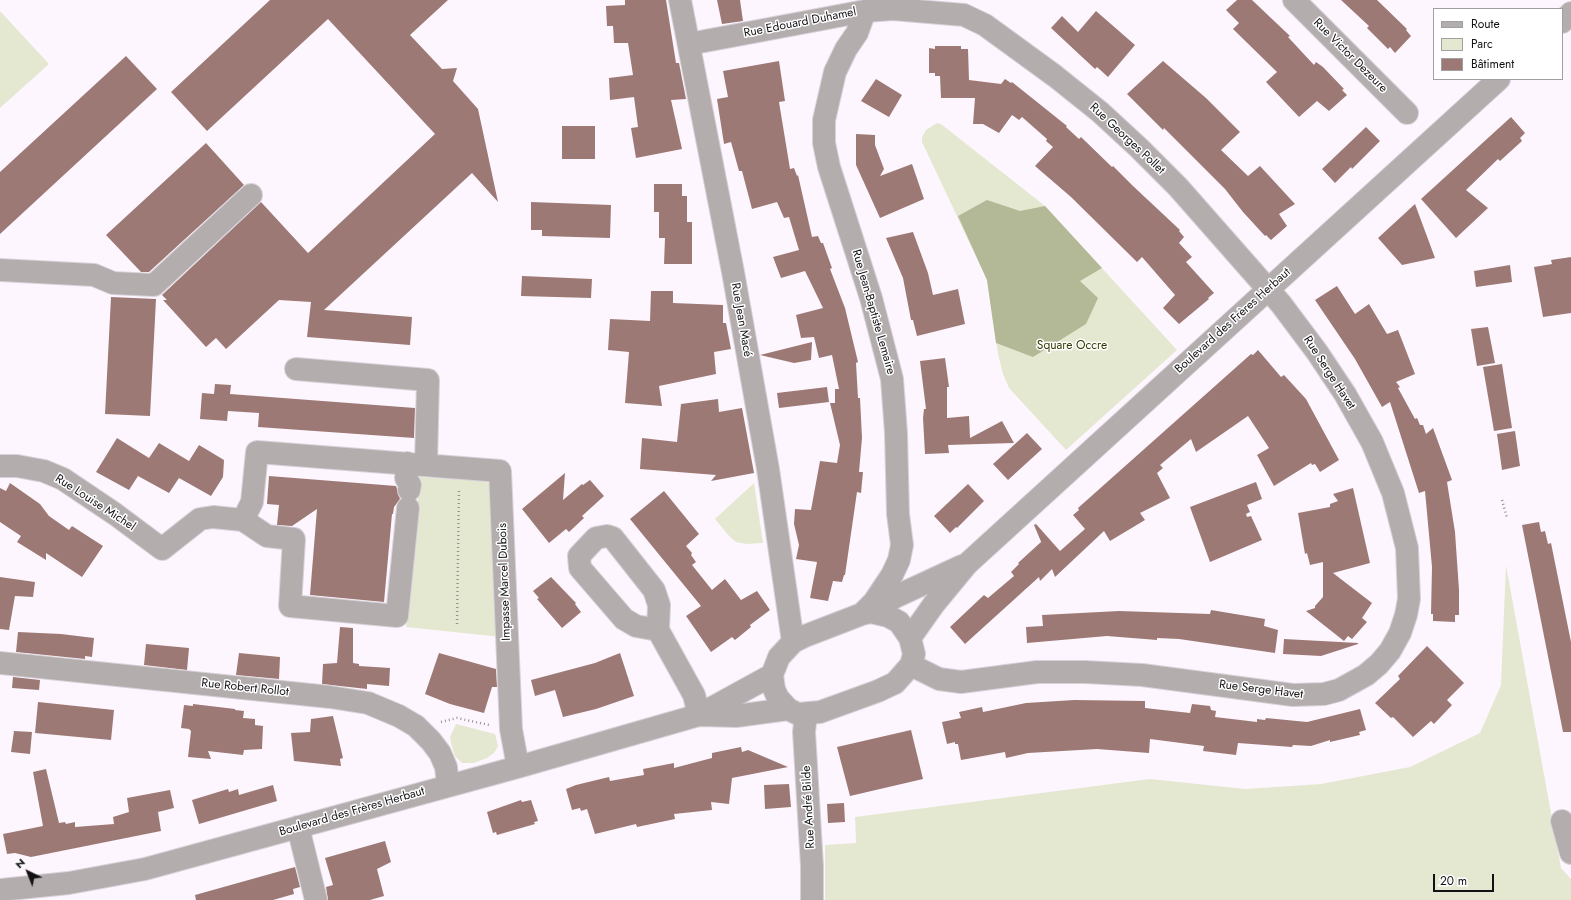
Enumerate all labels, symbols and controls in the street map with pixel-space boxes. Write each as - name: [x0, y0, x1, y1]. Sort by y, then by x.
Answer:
- street label: Rue Edouard Duhamel: [743, 5, 857, 41]
- legend: [1433, 8, 1563, 80]
- text: Route: [1471, 15, 1500, 33]
- street label: Rue Victor Dezeure: [1310, 16, 1390, 96]
- text: Parc: [1471, 35, 1493, 53]
- text: Bâtiment: [1471, 55, 1514, 73]
- street label: Rue Georges Pollet: [1086, 100, 1168, 178]
- street label: Rue Jean-Baptiste Lemaire: [848, 248, 898, 376]
- street label: Boulevard des Frères Herbaut: [1172, 265, 1294, 377]
- street label: Rue Jean Macé: [727, 282, 755, 358]
- street label: Rue Serge Havet: [1300, 334, 1358, 412]
- park label: Square Occre: [1037, 339, 1107, 353]
- street label: Rue Louise Michel: [52, 472, 138, 534]
- street label: Impasse Marcel Dubois: [496, 523, 514, 641]
- street label: Rue Robert Rollot: [201, 676, 289, 700]
- street label: Rue Serge Havet: [1218, 678, 1304, 702]
- street label: Rue André Bilde: [800, 765, 818, 849]
- street label: Boulevard des Frères Herbaut: [278, 784, 426, 840]
- north arrow: [8, 852, 48, 892]
- text: N: [11, 854, 28, 872]
- scale bar: [1435, 866, 1496, 892]
- text: 20 m: [1440, 872, 1467, 890]

